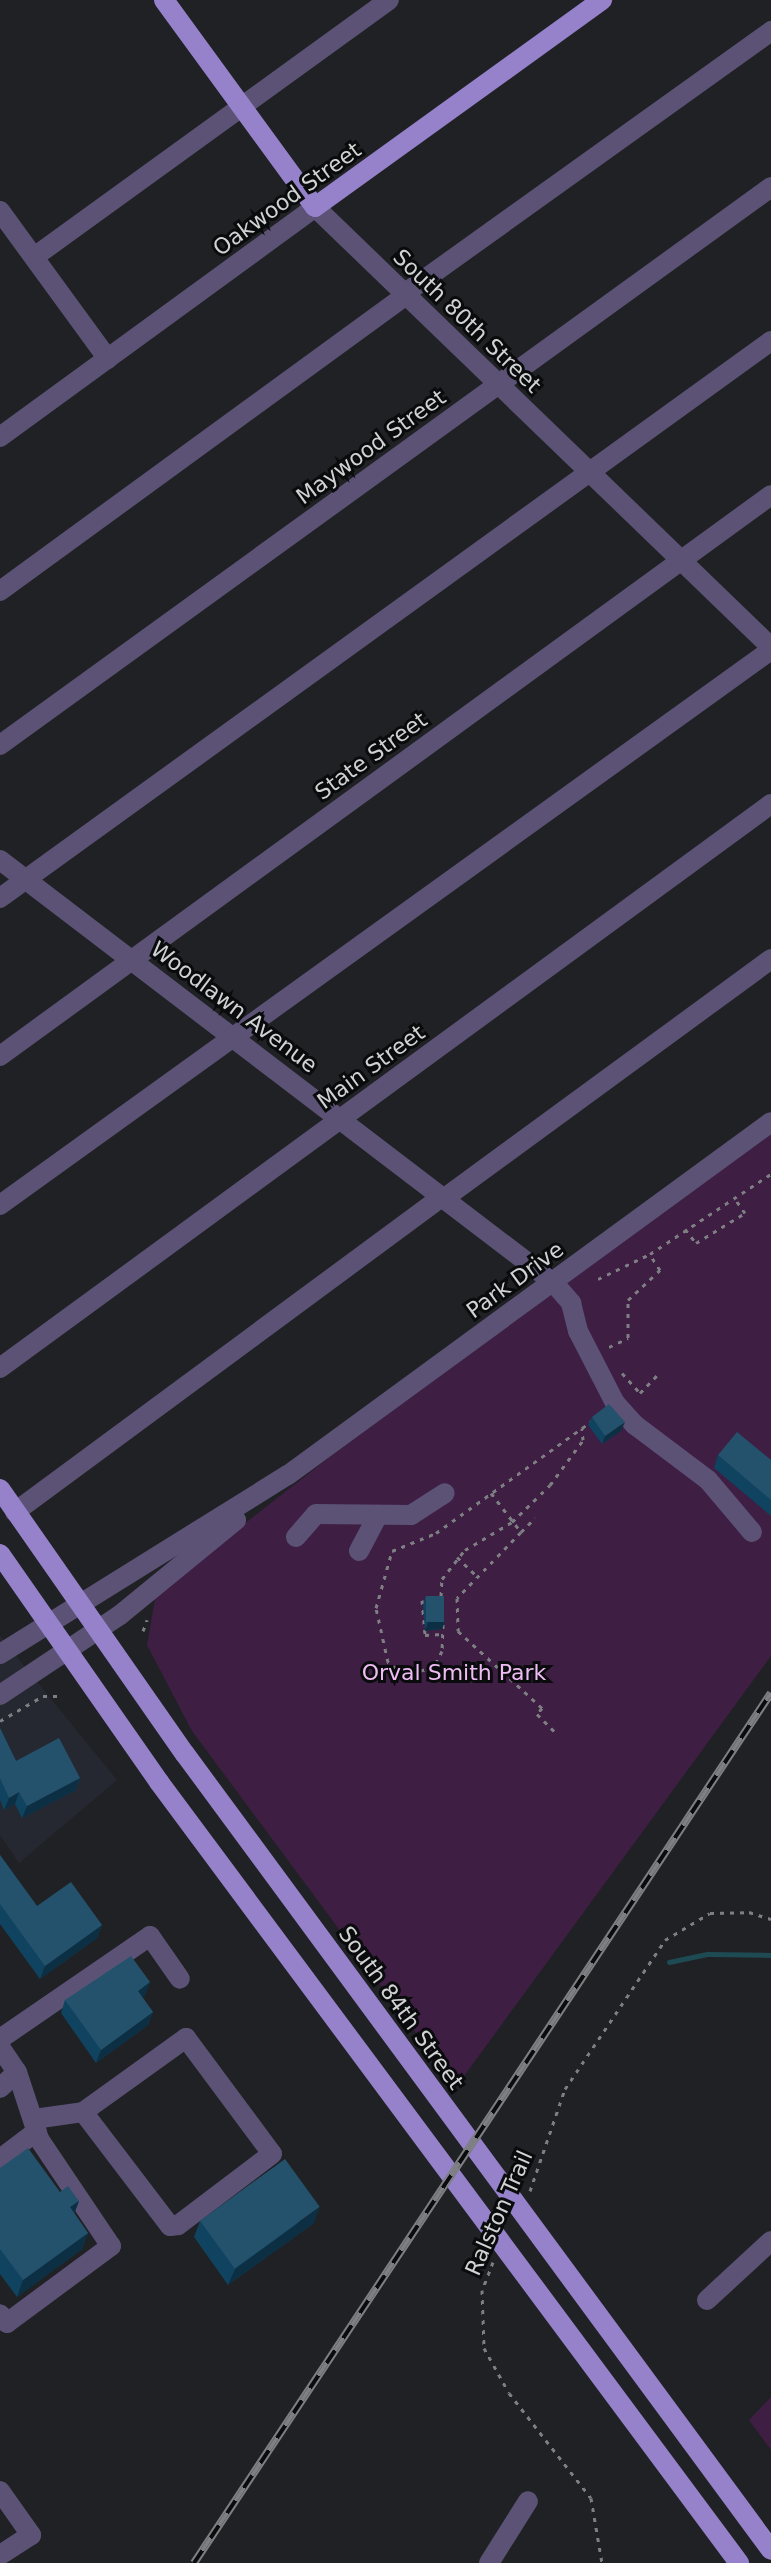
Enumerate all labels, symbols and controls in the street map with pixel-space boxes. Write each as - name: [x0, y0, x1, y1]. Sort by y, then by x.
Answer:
- street label: Oakwood Street: [208, 137, 366, 261]
- street label: South 80th Street: [388, 244, 546, 398]
- street label: Maywood Street: [291, 384, 451, 510]
- street label: State Street: [310, 707, 432, 805]
- street label: Woodlawn Avenue: [146, 936, 322, 1078]
- street label: Main Street: [312, 1019, 430, 1115]
- street label: Park Drive: [461, 1236, 569, 1324]
- park label: Orval Smith Park: [362, 1660, 546, 1686]
- street label: South 84th Street: [333, 1921, 469, 2095]
- street label: Ralston Trail: [460, 2146, 538, 2280]

